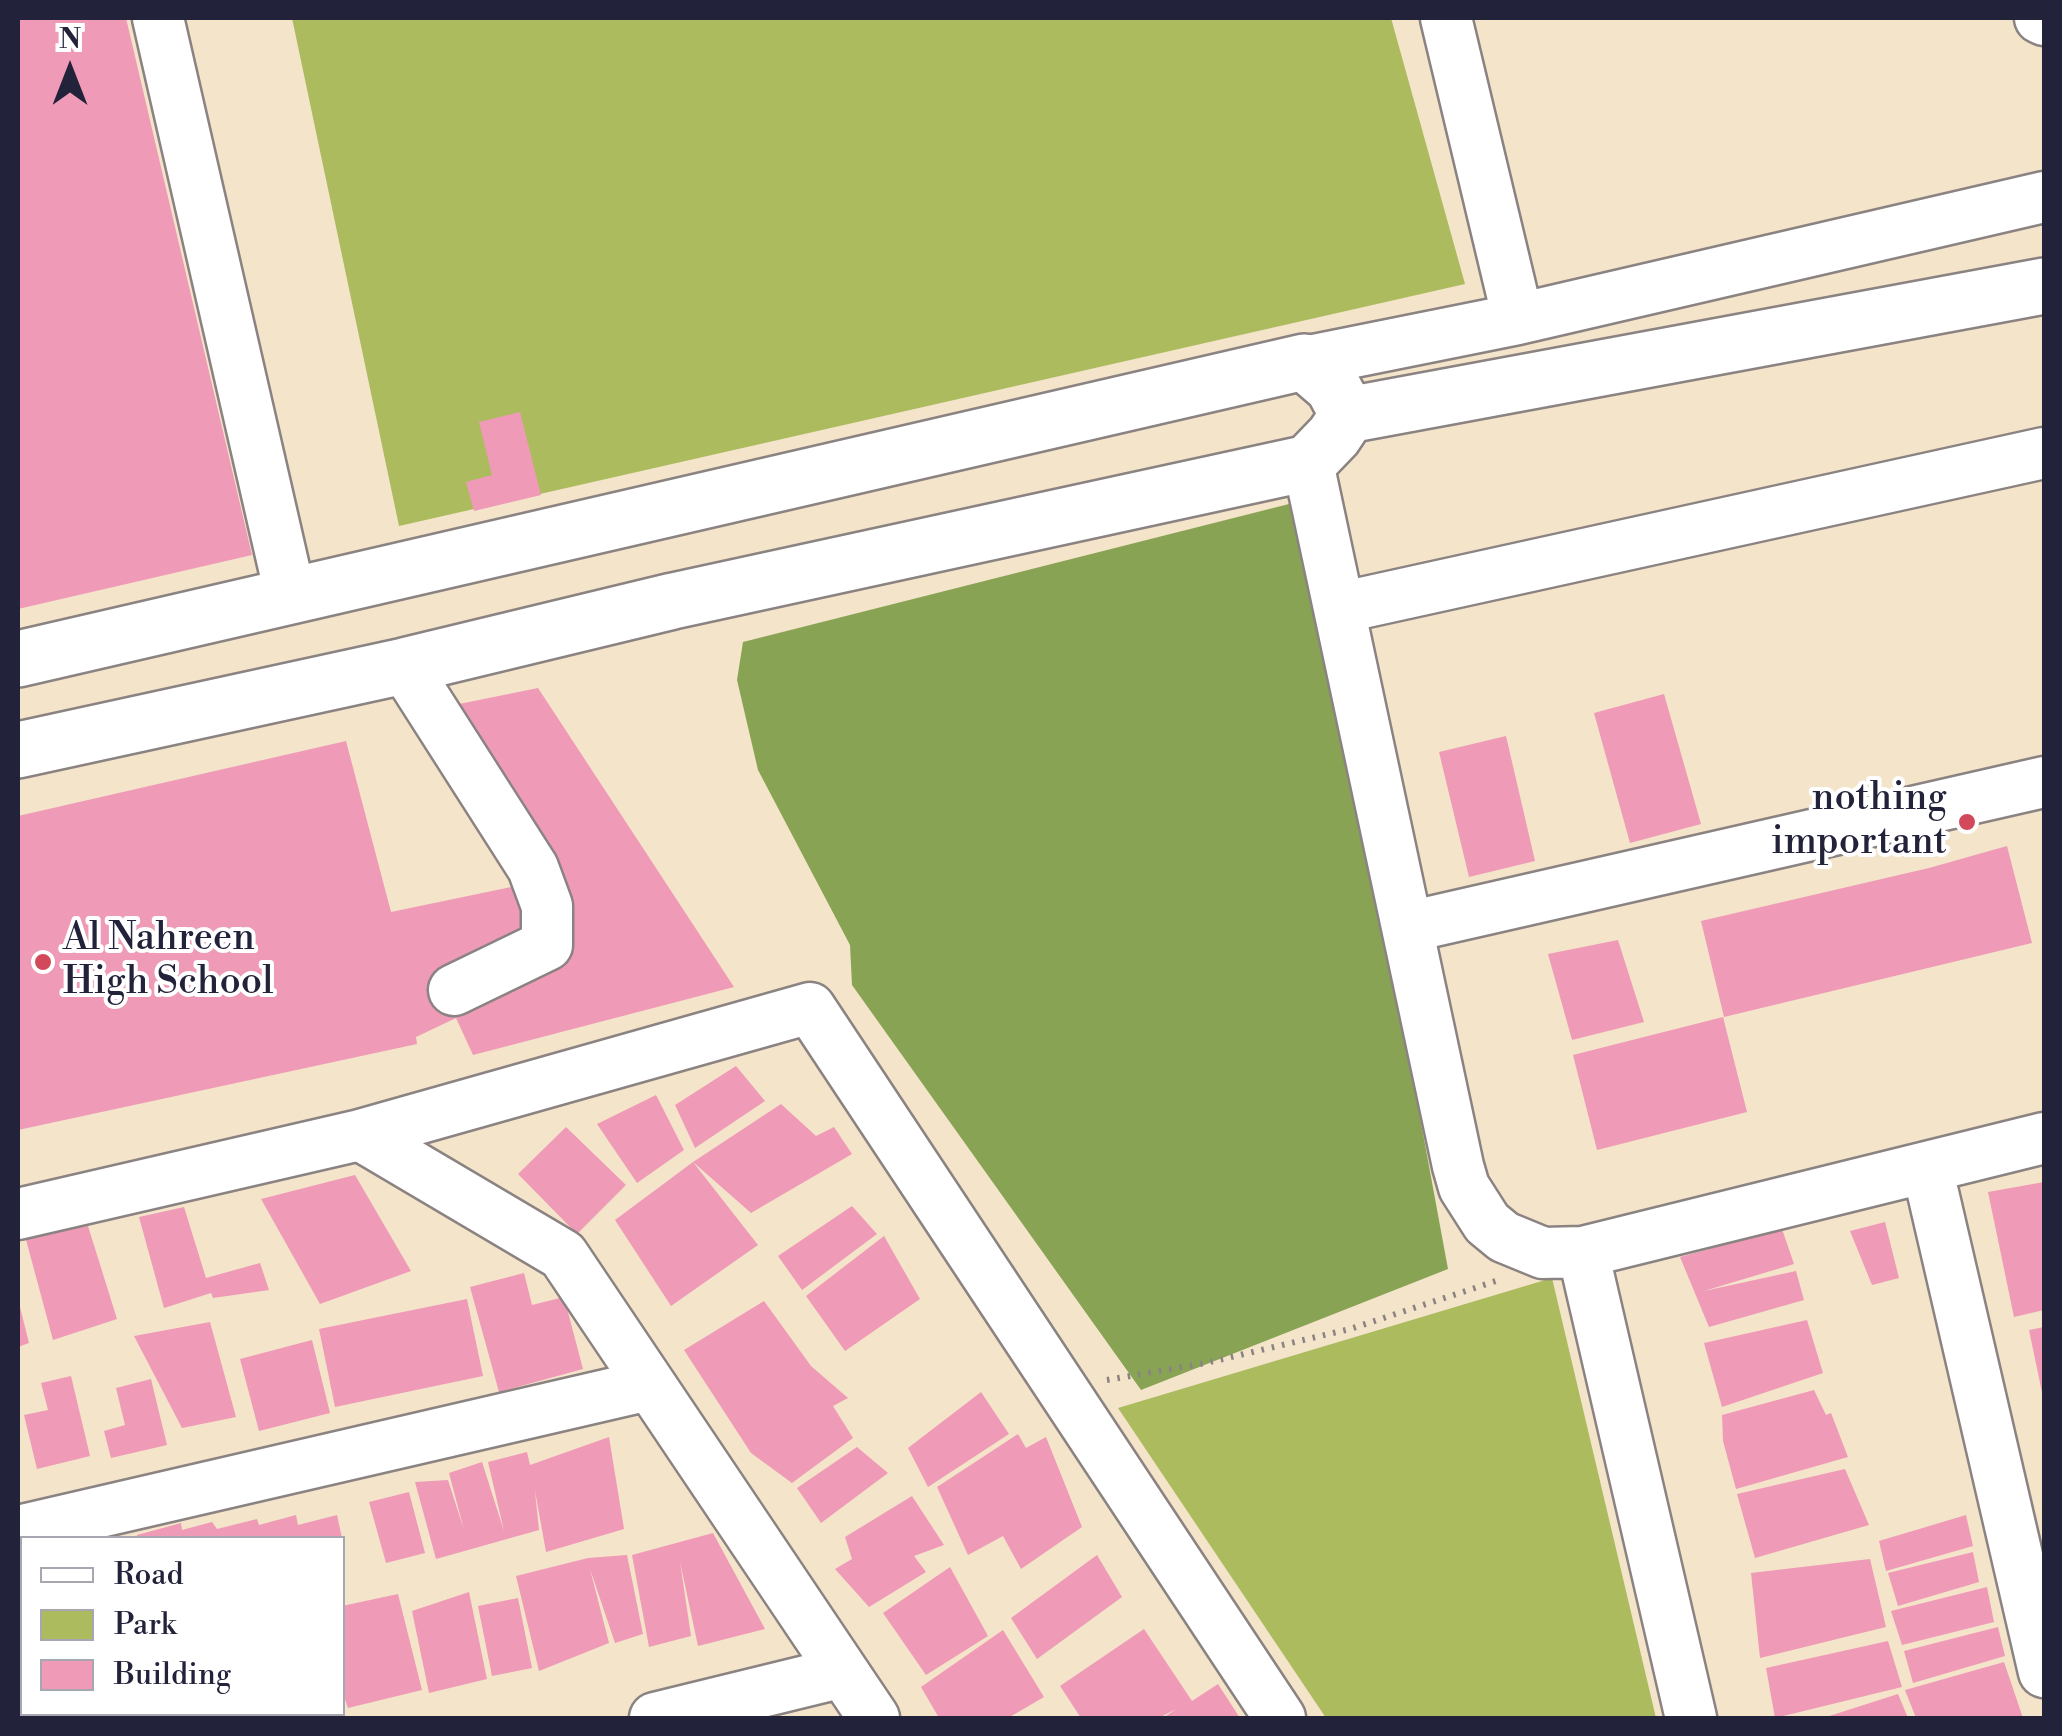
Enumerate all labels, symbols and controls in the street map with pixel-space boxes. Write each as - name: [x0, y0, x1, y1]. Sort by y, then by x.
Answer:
- north arrow: [20, 20, 120, 120]
- text: N: [59, 22, 81, 57]
- place label: nothing important: [1771, 777, 1947, 866]
- marker: nothing important: [1956, 811, 1978, 833]
- place label: Al Nahreen High School: [63, 917, 273, 1006]
- marker: Al Nahreen High School: [32, 951, 54, 973]
- legend: [20, 1536, 345, 1716]
- text: Road: [114, 1556, 184, 1594]
- text: Park: [114, 1606, 176, 1644]
- text: Building: [114, 1656, 231, 1694]

